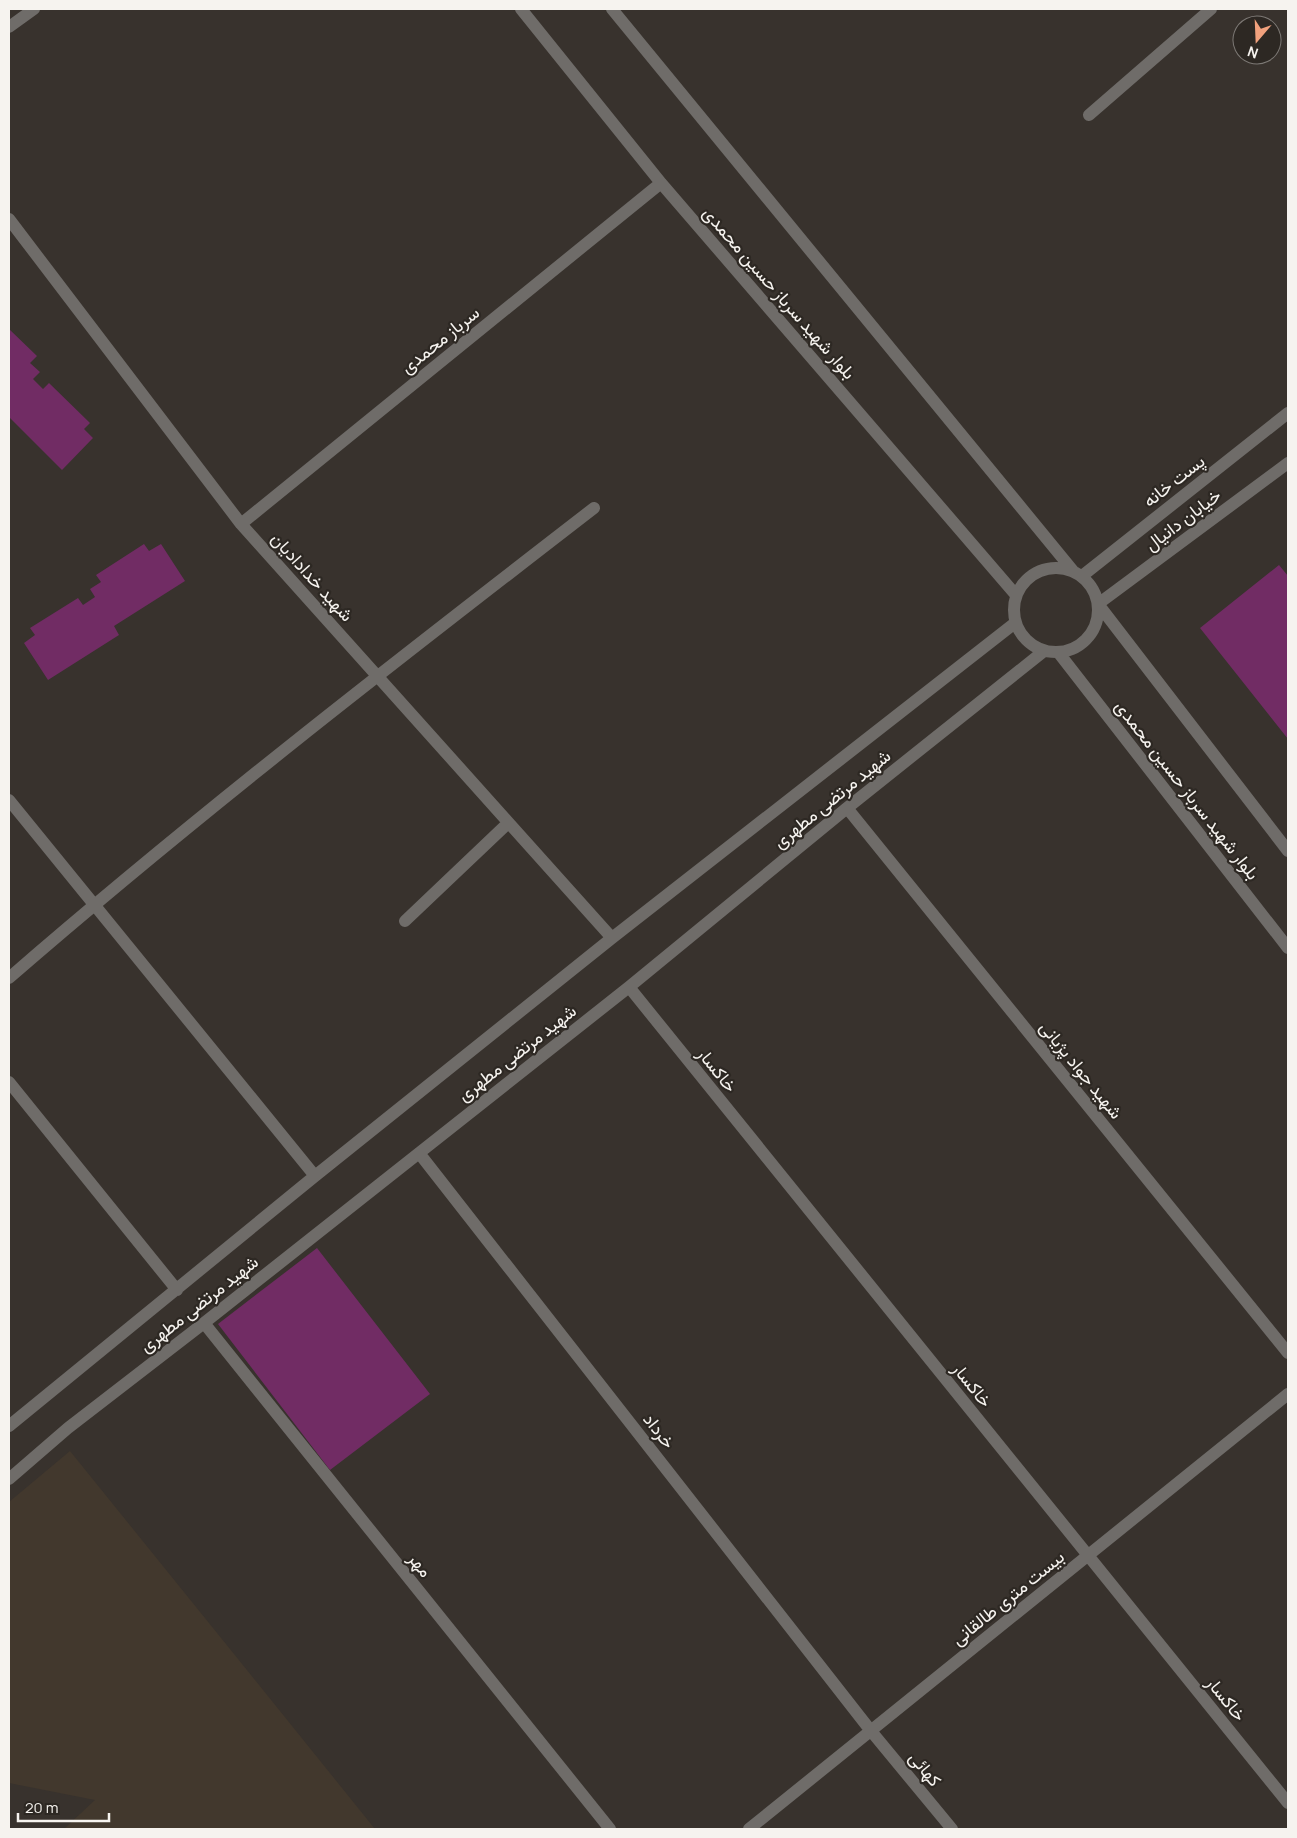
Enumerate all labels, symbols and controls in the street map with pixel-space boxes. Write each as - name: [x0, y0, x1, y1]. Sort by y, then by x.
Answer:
- north arrow: [1232, 15, 1282, 65]
- text: N: [1245, 42, 1260, 63]
- street label: بلوار شهید سرباز حسین محمدی: [698, 201, 862, 384]
- street label: سرباز محمدی: [395, 300, 484, 378]
- street label: پست خانه: [1137, 448, 1210, 513]
- street label: خیابان دانیال: [1139, 483, 1225, 556]
- street label: شهید خدادادیان: [266, 526, 359, 626]
- street label: بلوار شهید سرباز حسین محمدی: [1110, 695, 1266, 884]
- street label: شهید مرتضی مطهری: [768, 743, 895, 853]
- street label: شهید مرتضی مطهری: [452, 998, 581, 1106]
- street label: شهید جواد پژیانی: [1034, 1015, 1129, 1124]
- street label: خاکسار: [692, 1041, 743, 1097]
- street label: شهید مرتضی مطهری: [134, 1249, 263, 1357]
- street label: خاکسار: [947, 1356, 998, 1412]
- street label: خرداد: [638, 1408, 681, 1453]
- street label: بیست متری طالقانی: [946, 1544, 1069, 1650]
- street label: مهر: [403, 1546, 438, 1582]
- street label: خاکسار: [1201, 1670, 1252, 1726]
- street label: کهائی: [904, 1746, 947, 1791]
- scale bar: [18, 1790, 109, 1822]
- text: 20 m: [25, 1797, 58, 1818]

